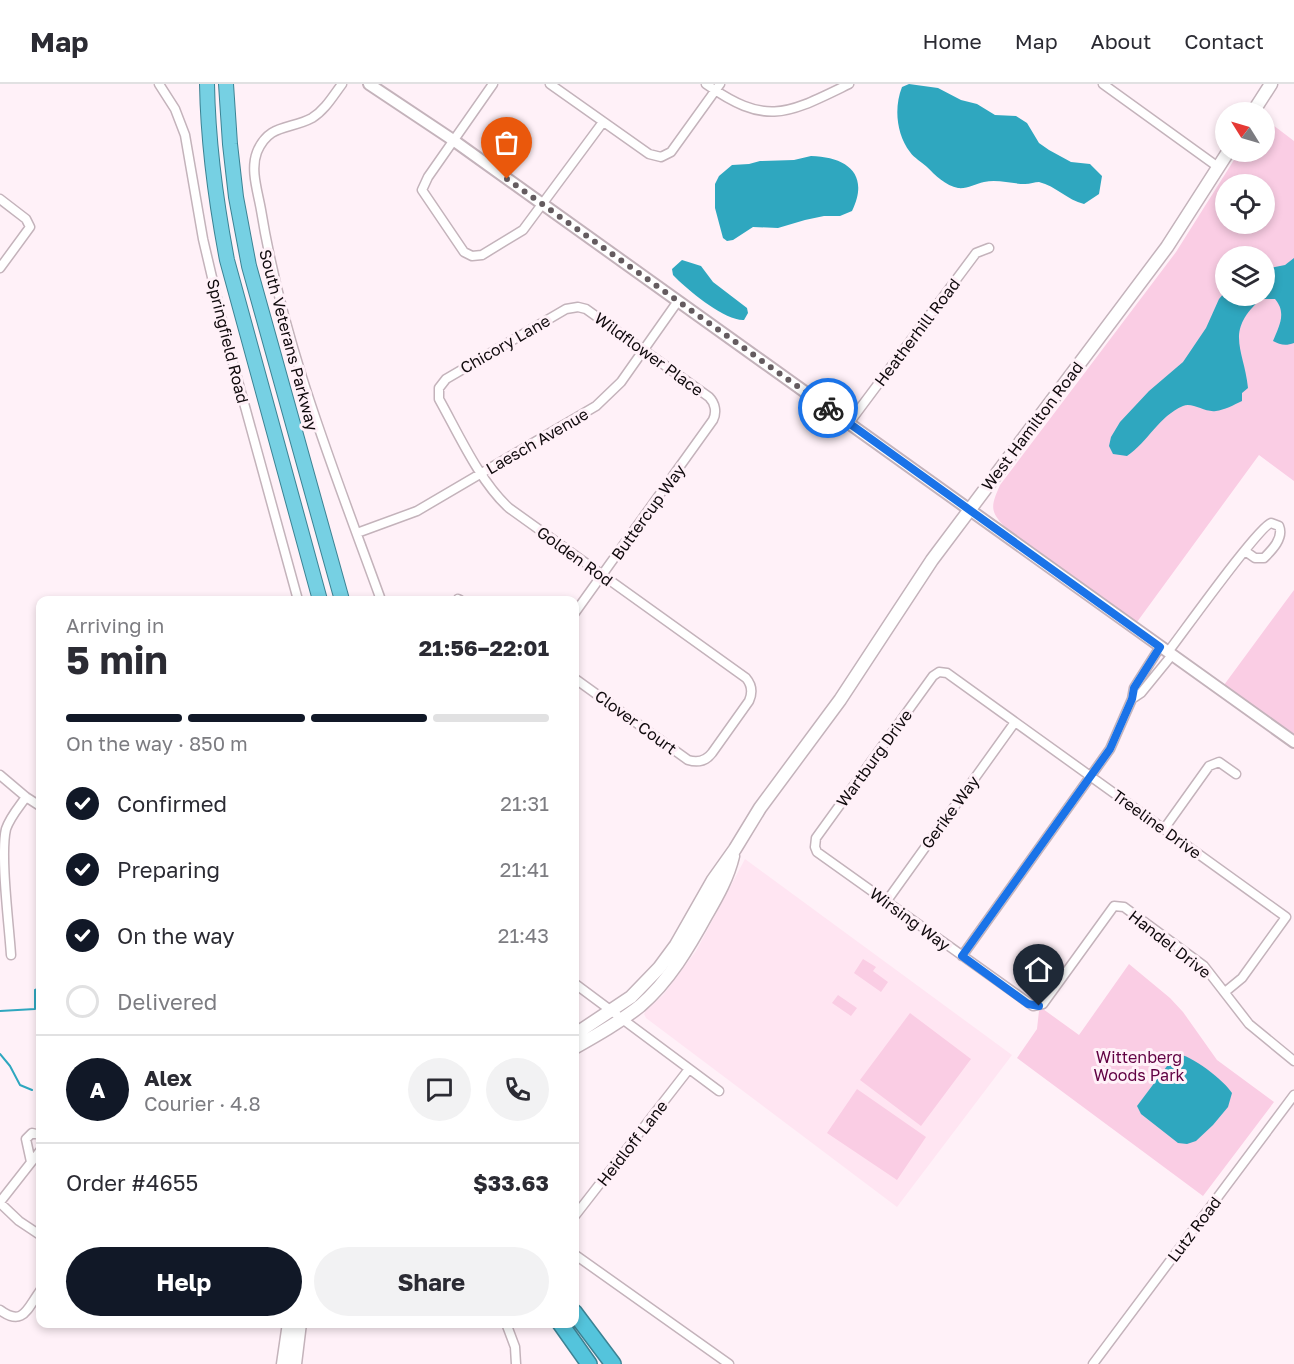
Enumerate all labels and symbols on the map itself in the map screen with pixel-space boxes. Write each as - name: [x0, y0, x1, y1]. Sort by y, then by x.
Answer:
- north arrow: [1215, 102, 1275, 162]
- pin: [481, 117, 532, 179]
- street label: South Veterans Parkway: [255, 247, 323, 433]
- street label: Heatherhill Road: [870, 274, 964, 390]
- street label: Springfield Road: [203, 277, 253, 405]
- street label: Wildflower Place: [591, 308, 707, 400]
- street label: Chicory Lane: [457, 310, 553, 378]
- street label: West Hamilton Road: [977, 358, 1087, 494]
- courier: [798, 378, 858, 438]
- street label: Laesch Avenue: [482, 404, 592, 478]
- street label: Buttercup Way: [607, 460, 689, 564]
- street label: Golden Rod: [533, 522, 617, 590]
- street label: Clover Court: [591, 686, 681, 758]
- street label: Wartburg Drive: [832, 705, 916, 811]
- street label: Gerike Way: [917, 772, 983, 852]
- street label: Treeline Drive: [1109, 785, 1205, 863]
- street label: Wirsing Way: [866, 883, 954, 955]
- street label: Handel Drive: [1125, 906, 1215, 982]
- pin: [1013, 944, 1064, 1006]
- park label: Wittenberg Woods Park: [1094, 1047, 1184, 1085]
- street label: Heidloff Lane: [592, 1096, 672, 1190]
- street label: Lutz Road: [1163, 1192, 1225, 1266]

